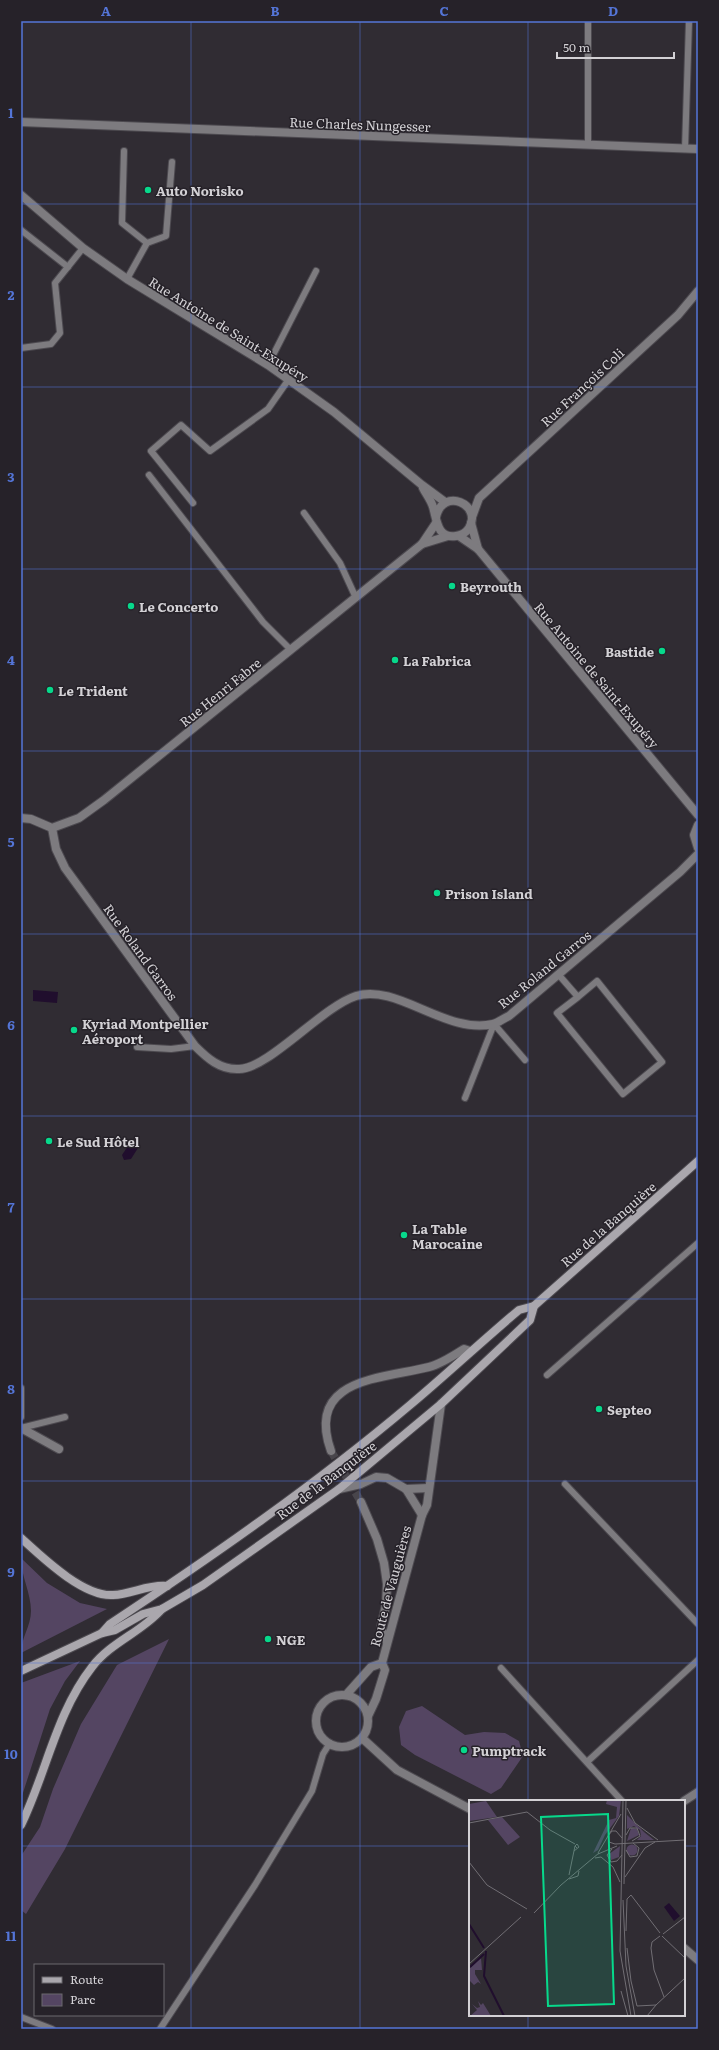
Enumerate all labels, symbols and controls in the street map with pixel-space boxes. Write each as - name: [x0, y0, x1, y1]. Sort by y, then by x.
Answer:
- text: A: [101, 1, 111, 20]
- text: B: [271, 1, 280, 20]
- text: C: [439, 1, 449, 20]
- text: D: [608, 1, 618, 20]
- scale bar: [557, 34, 674, 60]
- text: 50 m: [563, 38, 590, 56]
- text: 1: [8, 103, 14, 122]
- street label: Rue Charles Nungesser: [289, 112, 432, 136]
- place label: Auto Norisko: [156, 181, 244, 200]
- marker: Auto Norisko: [143, 185, 153, 195]
- street label: Rue Antoine de Saint-Exupéry: [145, 272, 313, 386]
- text: 2: [8, 285, 15, 304]
- street label: Rue François Coli: [536, 343, 628, 431]
- text: 3: [7, 467, 15, 486]
- place label: Beyrouth: [460, 577, 522, 596]
- marker: Beyrouth: [447, 581, 457, 591]
- place label: Le Concerto: [139, 597, 218, 616]
- street label: Rue Antoine de Saint-Exupéry: [530, 598, 664, 752]
- marker: Le Concerto: [126, 601, 136, 611]
- place label: Bastide: [605, 642, 654, 661]
- marker: Bastide: [657, 646, 667, 656]
- text: 4: [7, 650, 15, 669]
- place label: La Fabrica: [403, 651, 472, 670]
- street label: Rue Henri Fabre: [175, 653, 265, 731]
- marker: La Fabrica: [390, 655, 400, 665]
- place label: Le Trident: [58, 681, 128, 700]
- marker: Le Trident: [45, 685, 55, 695]
- text: 5: [7, 832, 15, 851]
- place label: Prison Island: [445, 884, 533, 903]
- marker: Prison Island: [432, 888, 442, 898]
- street label: Rue Roland Garros: [99, 900, 183, 1004]
- street label: Rue Roland Garros: [493, 925, 595, 1013]
- place label: Kyriad Montpellier Aéroport: [82, 1014, 209, 1048]
- text: 6: [7, 1015, 15, 1034]
- marker: Kyriad Montpellier Aéroport: [69, 1025, 79, 1035]
- place label: Le Sud Hôtel: [57, 1132, 140, 1151]
- marker: Le Sud Hôtel: [44, 1136, 54, 1146]
- street label: Rue de la Banquière: [556, 1177, 660, 1271]
- text: 7: [7, 1197, 15, 1216]
- place label: La Table Marocaine: [412, 1219, 483, 1253]
- marker: La Table Marocaine: [399, 1230, 409, 1240]
- text: 8: [7, 1379, 15, 1398]
- place label: Septeo: [607, 1400, 652, 1419]
- marker: Septeo: [594, 1404, 604, 1414]
- street label: Rue de la Banquière: [272, 1436, 380, 1524]
- street label: Route de Vauguières: [365, 1523, 415, 1649]
- text: 9: [7, 1562, 15, 1581]
- place label: NGE: [276, 1630, 306, 1649]
- marker: NGE: [263, 1634, 273, 1644]
- place label: Pumptrack: [472, 1741, 547, 1760]
- text: 10: [4, 1744, 18, 1763]
- marker: Pumptrack: [459, 1745, 469, 1755]
- inset map: [469, 1800, 685, 2016]
- text: 11: [6, 1926, 17, 1945]
- legend: [34, 1964, 164, 2016]
- text: Route: [70, 1970, 104, 1988]
- text: Parc: [70, 1990, 95, 2008]

